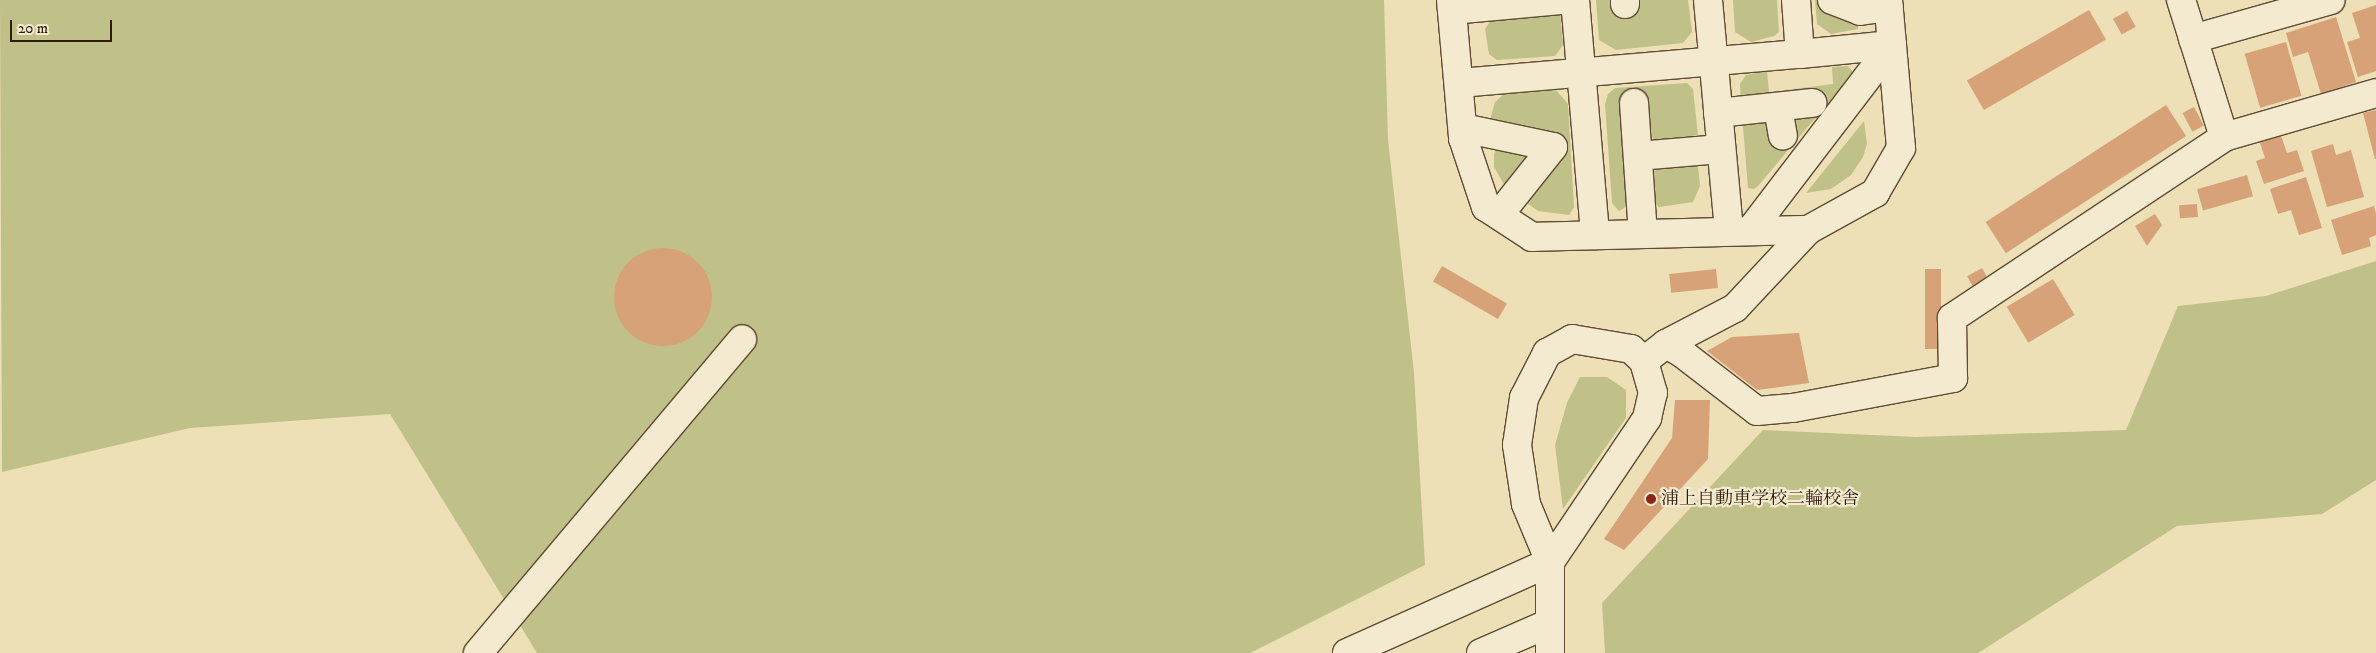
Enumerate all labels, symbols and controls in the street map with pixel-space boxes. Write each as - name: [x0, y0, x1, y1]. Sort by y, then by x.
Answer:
- scale bar: [12, 10, 115, 42]
- text: 20 m: [18, 19, 48, 38]
- place label: 浦上自動車学校二輪校舎: [1661, 488, 1859, 510]
- marker: 浦上自動車学校二輪校舎: [1645, 493, 1657, 505]

